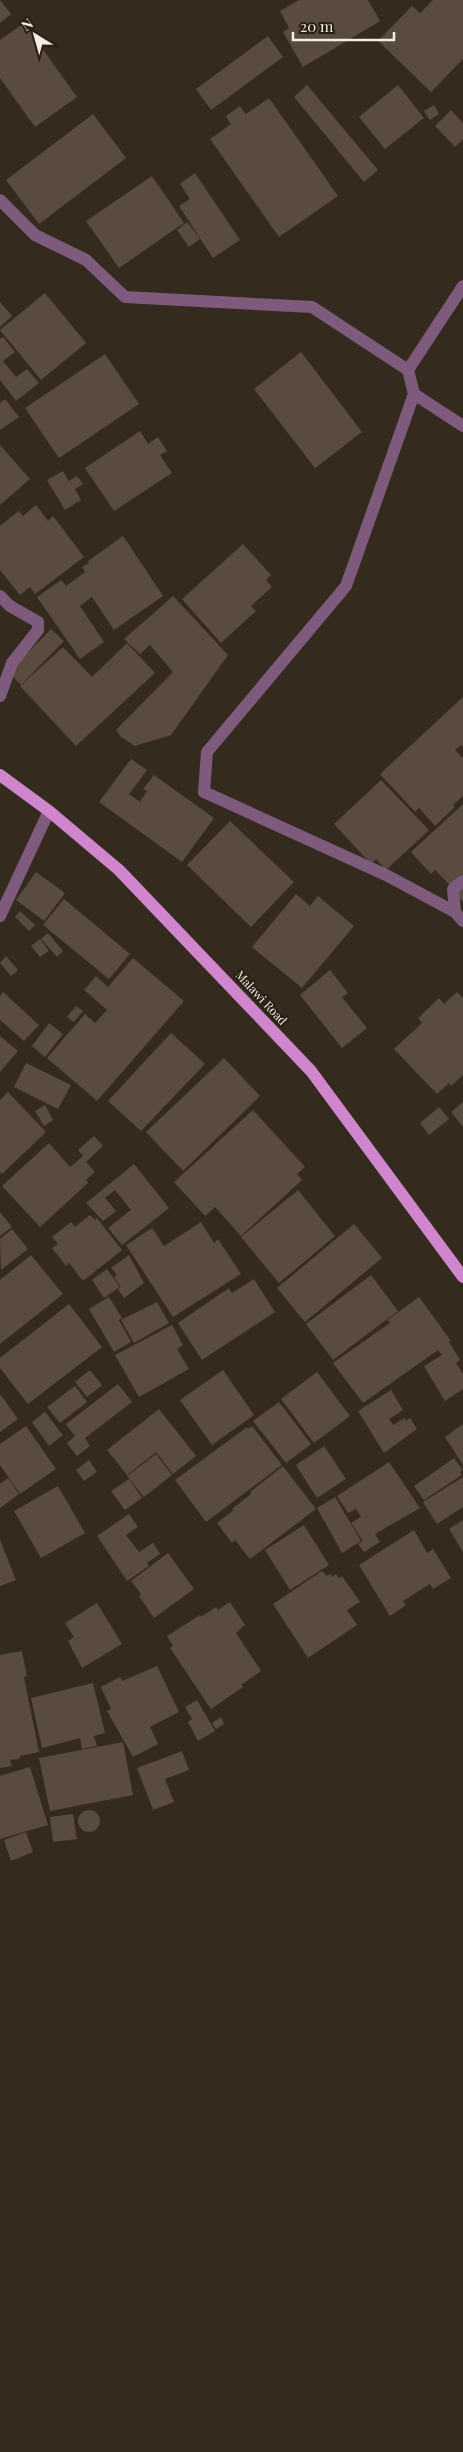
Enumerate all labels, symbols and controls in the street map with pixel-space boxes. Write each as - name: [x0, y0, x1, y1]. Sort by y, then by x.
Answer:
- north arrow: [10, 10, 60, 60]
- scale bar: [293, 10, 394, 42]
- text: N: [17, 14, 37, 35]
- text: 20 m: [300, 16, 334, 36]
- street label: Malawi Road: [232, 967, 291, 1028]

